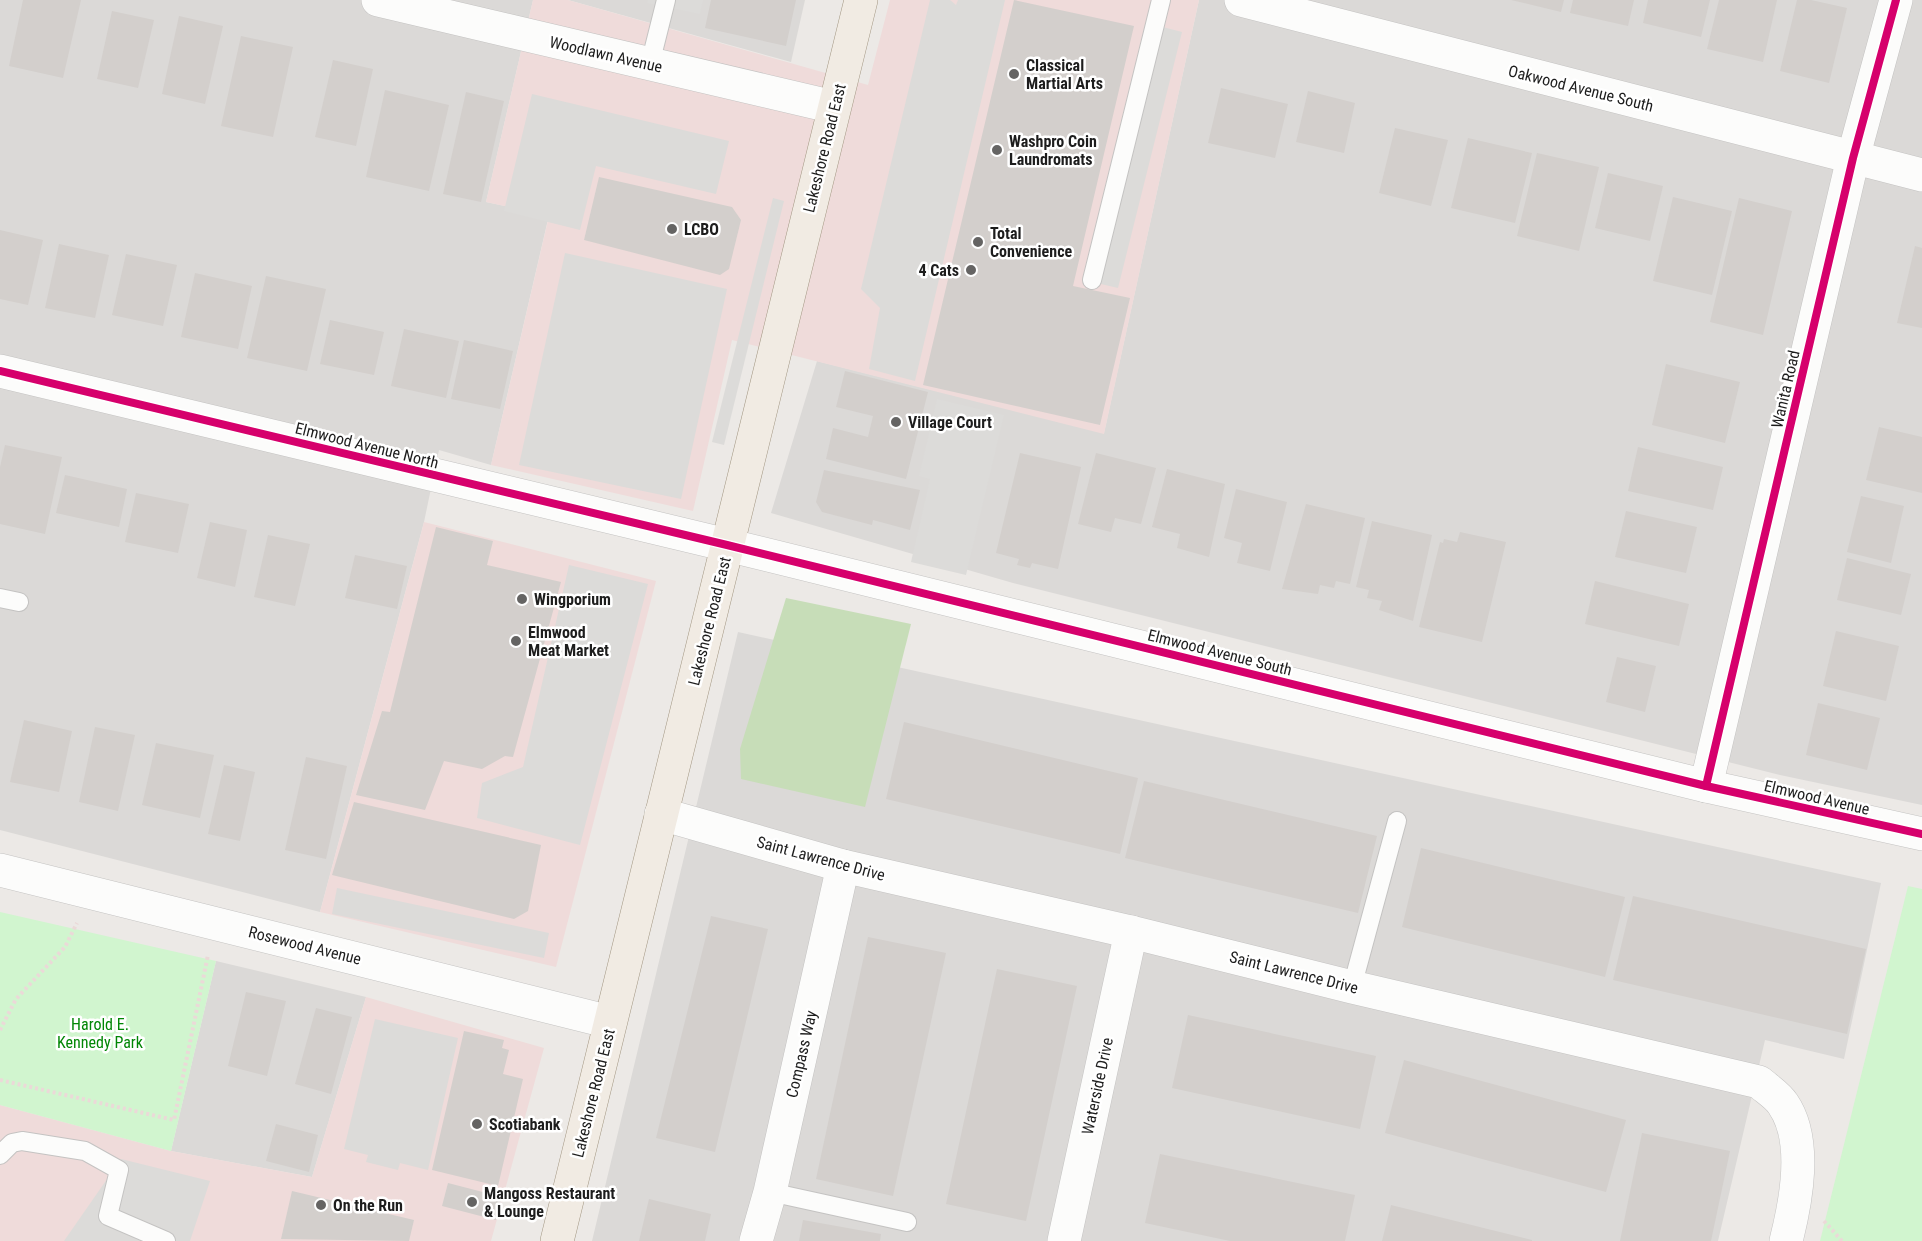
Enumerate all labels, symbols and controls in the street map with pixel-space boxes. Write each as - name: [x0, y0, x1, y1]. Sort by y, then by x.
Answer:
- street label: Woodlawn Avenue: [548, 32, 664, 77]
- place label: Classical Martial Arts: [1026, 56, 1103, 93]
- street label: Oakwood Avenue South: [1506, 61, 1655, 116]
- marker: Classical Martial Arts: [1007, 67, 1021, 81]
- street label: Lakeshore Road East: [799, 81, 850, 215]
- place label: Washpro Coin Laundromats: [1009, 132, 1097, 169]
- marker: Washpro Coin Laundromats: [990, 143, 1004, 157]
- place label: LCBO: [684, 220, 719, 239]
- marker: LCBO: [665, 222, 679, 236]
- place label: Total Convenience: [990, 224, 1072, 261]
- marker: Total Convenience: [971, 235, 985, 249]
- place label: 4 Cats: [918, 261, 959, 280]
- marker: 4 Cats: [964, 263, 978, 277]
- street label: Wanita Road: [1767, 348, 1804, 430]
- place label: Village Court: [908, 413, 992, 432]
- marker: Village Court: [889, 415, 903, 429]
- street label: Elmwood Avenue North: [293, 418, 441, 473]
- street label: Lakeshore Road East: [684, 554, 735, 688]
- place label: Wingporium: [534, 590, 611, 609]
- marker: Wingporium: [515, 592, 529, 606]
- place label: Elmwood Meat Market: [528, 623, 609, 660]
- street label: Elmwood Avenue South: [1146, 625, 1294, 680]
- marker: Elmwood Meat Market: [509, 634, 523, 648]
- street label: Elmwood Avenue: [1762, 776, 1872, 819]
- street label: Saint Lawrence Drive: [755, 832, 887, 885]
- street label: Rosewood Avenue: [247, 922, 363, 969]
- street label: Saint Lawrence Drive: [1228, 947, 1360, 998]
- street label: Compass Way: [782, 1008, 821, 1100]
- park label: Harold E. Kennedy Park: [57, 1015, 144, 1052]
- street label: Lakeshore Road East: [568, 1026, 619, 1160]
- street label: Waterside Drive: [1078, 1036, 1117, 1136]
- place label: Scotiabank: [489, 1115, 561, 1134]
- marker: Scotiabank: [470, 1117, 484, 1131]
- place label: Mangoss Restaurant & Lounge: [484, 1184, 615, 1221]
- marker: Mangoss Restaurant & Lounge: [465, 1195, 479, 1209]
- place label: On the Run: [333, 1196, 403, 1215]
- marker: On the Run: [314, 1198, 328, 1212]

